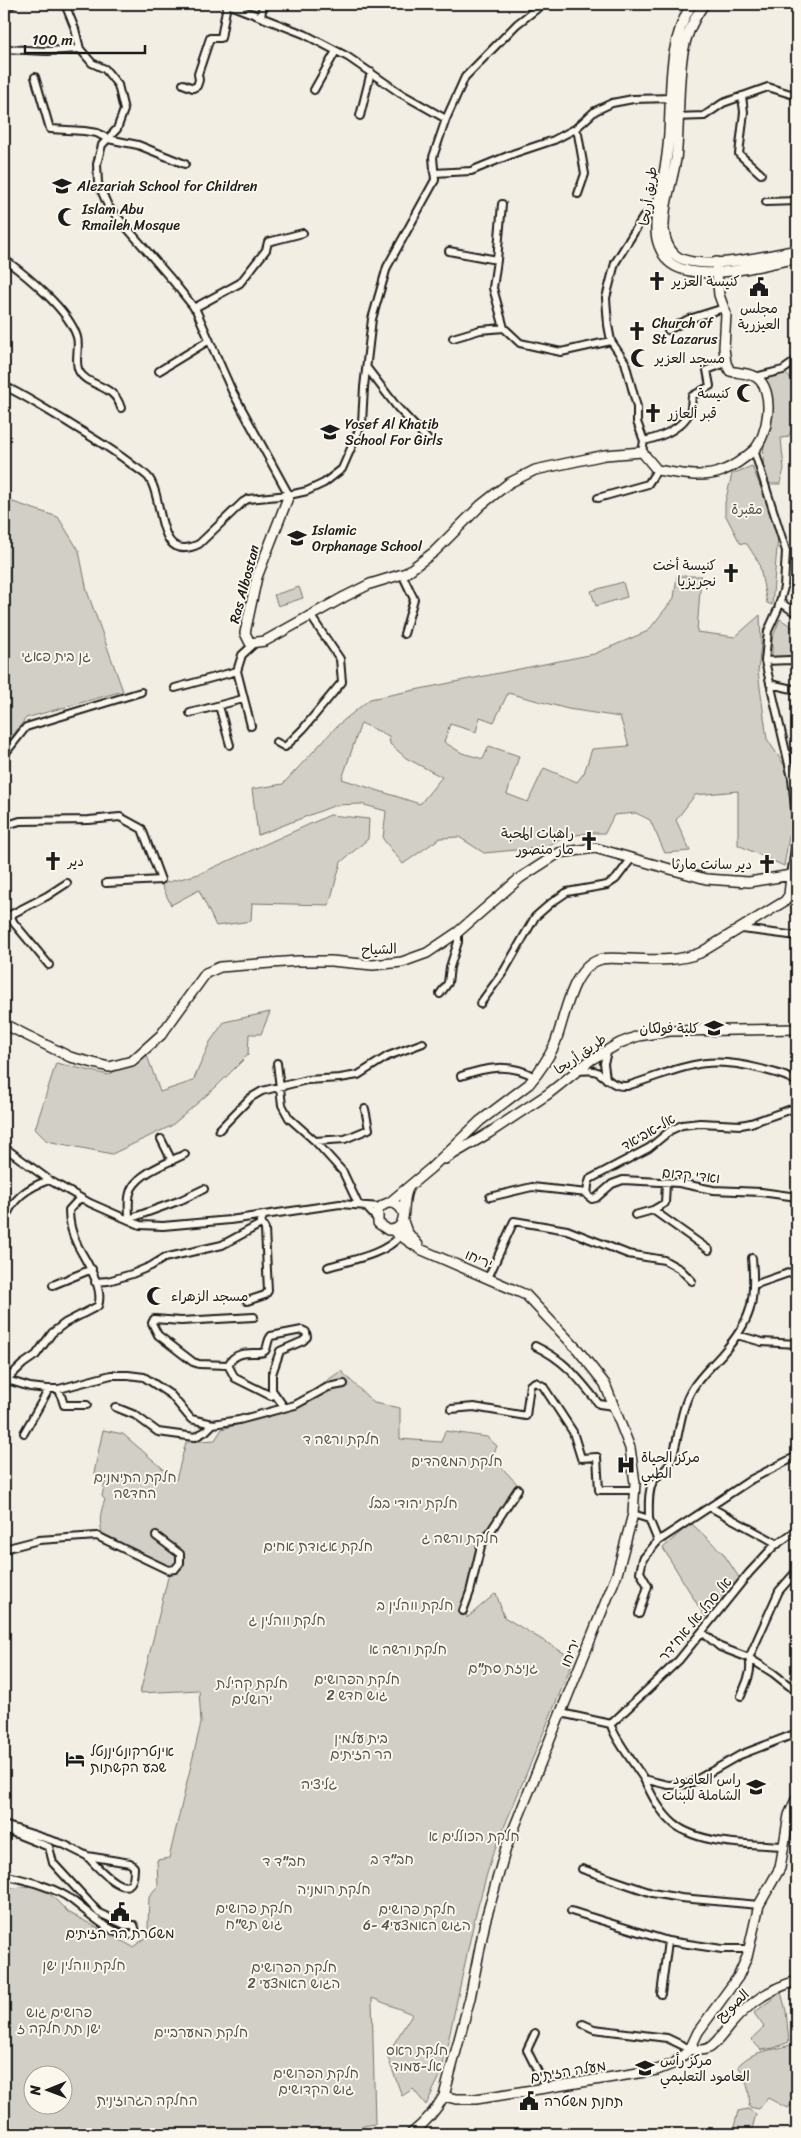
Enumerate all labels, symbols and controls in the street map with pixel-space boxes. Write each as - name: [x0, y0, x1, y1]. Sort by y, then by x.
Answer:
- scale bar: [25, 22, 145, 54]
- text: 100 m: [32, 27, 73, 53]
- street label: طريق أريحا: [632, 165, 665, 227]
- place label: Alezariah School for Children: [76, 174, 258, 199]
- school or university icon: Alezariah School for Children: [51, 175, 73, 197]
- place label: Islam Abu Rmaileh Mosque: [81, 197, 180, 238]
- mosque icon: Islam Abu Rmaileh Mosque: [56, 206, 78, 228]
- place label: كنيسة العزير: [671, 269, 740, 294]
- church icon: كنيسة العزير: [646, 270, 668, 292]
- public building icon: مجلس العيزرية: [748, 276, 770, 298]
- place label: مجلس العيزرية: [738, 296, 780, 337]
- place label: Church of St Lazarus: [652, 311, 718, 352]
- church icon: Church of St Lazarus: [626, 320, 648, 342]
- place label: مسجد العزير: [654, 346, 725, 371]
- mosque icon: مسجد العزير: [629, 347, 651, 369]
- place label: كنيسة: [698, 381, 731, 406]
- mosque icon: كنيسة: [735, 382, 757, 404]
- place label: قبر ألعازر: [667, 401, 717, 426]
- church icon: قبر ألعازر: [642, 402, 664, 424]
- place label: Yosef Al Khatib School For Girls: [345, 412, 443, 453]
- school or university icon: Yosef Al Khatib School For Girls: [319, 421, 341, 443]
- park label: مقبرة: [731, 497, 763, 522]
- place label: Islamic Orphanage School: [311, 518, 423, 559]
- school or university icon: Islamic Orphanage School: [286, 527, 308, 549]
- street label: Ras Albostan: [222, 542, 267, 626]
- place label: كنيسة أخت نجريزيا: [653, 553, 716, 594]
- church icon: كنيسة أخت نجريزيا: [720, 562, 742, 584]
- park label: גן בית פאגי: [21, 644, 91, 669]
- place label: راهبات المحبة مار منصور: [501, 821, 574, 862]
- church icon: راهبات المحبة مار منصور: [578, 830, 600, 852]
- place label: دير: [67, 849, 84, 874]
- church icon: دير: [42, 850, 64, 872]
- place label: دير سانت مارثا: [672, 852, 752, 877]
- church icon: دير سانت مارثا: [756, 853, 778, 875]
- street label: الشياح: [361, 936, 397, 963]
- place label: كلية فولكان: [639, 1016, 699, 1041]
- school or university icon: كلية فولكان: [703, 1017, 725, 1039]
- street label: طريق أريحا: [549, 1027, 612, 1082]
- street label: אל-אביאד: [616, 1106, 681, 1158]
- street label: ואדי קדום: [661, 1160, 721, 1191]
- street label: יריחו: [461, 1242, 497, 1277]
- place label: مسجد الزهراء: [171, 1284, 248, 1309]
- mosque icon: مسجد الزهراء: [145, 1285, 167, 1307]
- park label: חלקת ורשה ד: [303, 1427, 379, 1452]
- place label: مركز الحياة الطبي: [641, 1445, 700, 1486]
- park label: חלקת המשהדים: [411, 1449, 503, 1474]
- hospital icon: مركز الحياة الطبي: [615, 1454, 637, 1476]
- park label: חלקת התימנים החדשה: [93, 1465, 177, 1506]
- park label: חלקת יהודי בבל: [369, 1491, 457, 1516]
- park label: חלקת ורשה ג: [422, 1526, 498, 1551]
- park label: חלקת אגודת אחים: [263, 1534, 373, 1559]
- street label: אל סהל אל אח'דר: [652, 1571, 739, 1667]
- park label: חלקת ווהלין ב: [377, 1593, 453, 1618]
- park label: חלקת ווהלין ג: [248, 1608, 326, 1633]
- street label: יריחו: [554, 1635, 587, 1671]
- park label: חלקת ורשה א: [369, 1637, 447, 1662]
- park label: גניזת סת"ם: [468, 1656, 538, 1681]
- park label: חלקת הפרושים גוש חדש 2: [314, 1667, 400, 1708]
- park label: חלקת קהילת ירושלים: [215, 1671, 288, 1712]
- park label: בית עלמין הר הזיתים: [330, 1726, 392, 1767]
- place label: אינטרקונטיננטל שבע הקשתות: [90, 1739, 174, 1780]
- hotel icon: אינטרקונטיננטל שבע הקשתות: [64, 1748, 86, 1770]
- place label: راس العامود الشاملة للبنات: [662, 1767, 741, 1808]
- park label: גליציה: [301, 1772, 337, 1797]
- school or university icon: راس العامود الشاملة للبنات: [745, 1776, 767, 1798]
- park label: חלקת הכוללים א: [428, 1824, 520, 1849]
- park label: חב"ד ב: [370, 1847, 414, 1872]
- park label: חב"ד ד: [262, 1849, 306, 1874]
- park label: חלקת רומניה: [297, 1877, 371, 1902]
- park label: חלקת פרושים גוש תש"ח: [215, 1896, 293, 1937]
- park label: חלקת פרושים הגוש האמצעי4 -6: [363, 1897, 471, 1938]
- public building icon: משטרת הר הזיתים: [109, 1901, 131, 1923]
- place label: משטרת הר הזיתים: [65, 1921, 175, 1946]
- park label: חלקת ווהלין ישן: [42, 1953, 126, 1978]
- park label: חלקת הפרושים הגוש האמצעי 2: [248, 1955, 340, 1996]
- street label: الصويح: [709, 1983, 755, 2028]
- park label: פרושים גוש ישן תת חלקה ז: [17, 2000, 101, 2041]
- park label: חלקת המערביים: [154, 2020, 248, 2045]
- park label: חלקת ראס אל-עמוד: [386, 2038, 448, 2079]
- place label: مركز رأس العامود التعليمي: [660, 2048, 750, 2089]
- street label: מעלה הזיתים: [528, 2053, 608, 2090]
- school or university icon: مركز رأس العامود التعليمي: [634, 2057, 656, 2079]
- park label: חלקת הפרושים גוש הקדושים: [273, 2061, 359, 2102]
- north arrow: [22, 2066, 72, 2116]
- text: N: [23, 2085, 48, 2096]
- park label: החלקה הגרוזינית: [96, 2088, 198, 2113]
- place label: תחנת משטרה: [544, 2089, 623, 2114]
- public building icon: תחנת משטרה: [518, 2090, 540, 2112]

